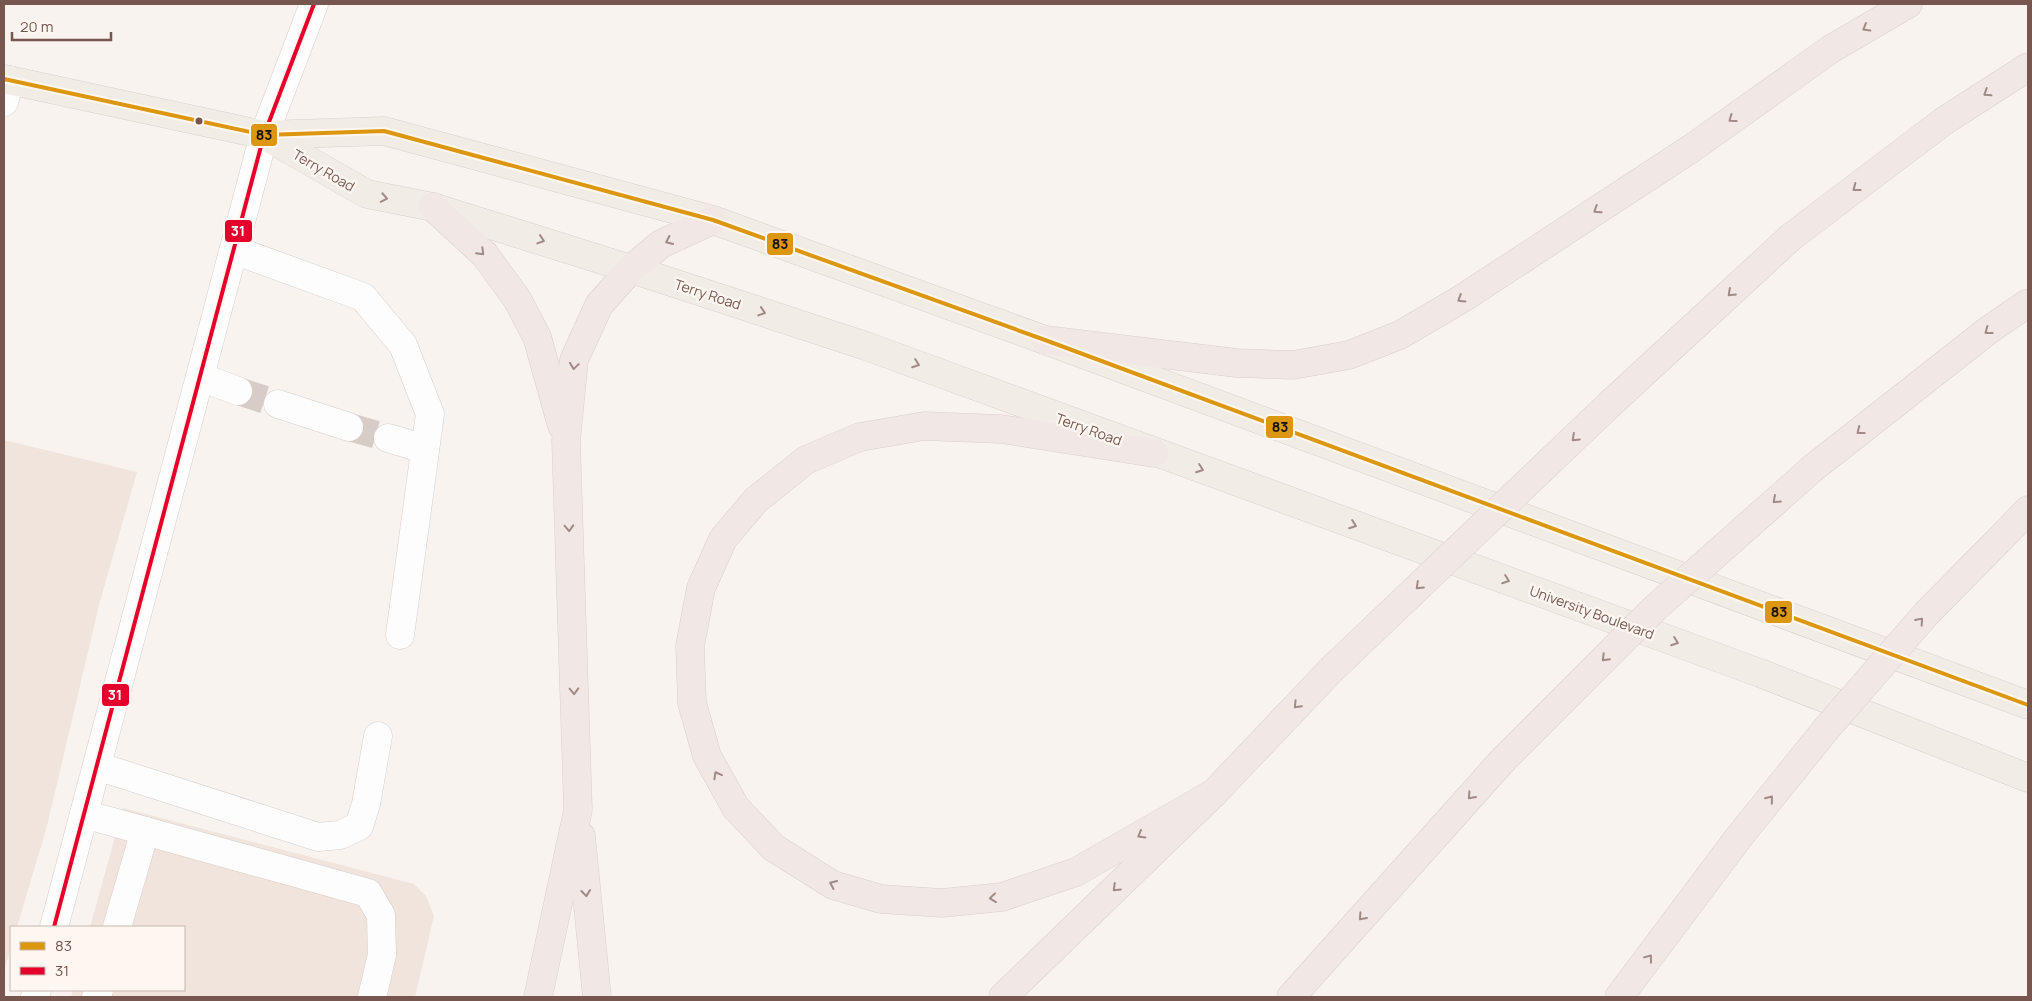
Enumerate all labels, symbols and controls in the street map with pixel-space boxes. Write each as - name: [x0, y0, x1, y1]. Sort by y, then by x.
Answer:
- scale bar: [12, 10, 111, 42]
- text: 20 m: [20, 16, 53, 37]
- one-way arrow: [1863, 22, 1872, 32]
- one-way arrow: [1984, 87, 1993, 96]
- one-way arrow: [1728, 113, 1738, 122]
- unlabelled marker: [194, 116, 204, 126]
- line badge: 83: [250, 123, 278, 147]
- text: 83: [256, 125, 272, 144]
- street label: Terry Road: [289, 145, 359, 195]
- one-way arrow: [1852, 182, 1862, 191]
- one-way arrow: [380, 192, 389, 202]
- one-way arrow: [1593, 203, 1602, 213]
- line badge: 31: [224, 219, 253, 243]
- text: 31: [231, 221, 245, 240]
- line badge: 83: [766, 232, 794, 256]
- text: 83: [772, 234, 788, 253]
- one-way arrow: [536, 235, 544, 245]
- one-way arrow: [665, 235, 674, 245]
- one-way arrow: [475, 246, 484, 255]
- street label: Terry Road: [672, 274, 744, 314]
- one-way arrow: [1728, 287, 1737, 296]
- one-way arrow: [1457, 293, 1467, 302]
- one-way arrow: [757, 306, 766, 316]
- one-way arrow: [1984, 325, 1994, 334]
- one-way arrow: [911, 359, 919, 369]
- one-way arrow: [569, 362, 579, 371]
- street label: Terry Road: [1053, 408, 1125, 450]
- line badge: 83: [1265, 415, 1294, 439]
- text: 83: [1272, 417, 1288, 436]
- one-way arrow: [1857, 425, 1866, 433]
- one-way arrow: [1572, 432, 1581, 441]
- one-way arrow: [1195, 463, 1204, 473]
- one-way arrow: [1773, 494, 1782, 503]
- one-way arrow: [1348, 519, 1357, 529]
- one-way arrow: [564, 524, 574, 532]
- one-way arrow: [1501, 574, 1509, 584]
- one-way arrow: [1416, 580, 1425, 589]
- street label: University Boulevard: [1527, 581, 1657, 643]
- line badge: 83: [1764, 600, 1793, 624]
- text: 83: [1771, 602, 1787, 621]
- one-way arrow: [1914, 618, 1923, 627]
- one-way arrow: [1670, 636, 1678, 646]
- one-way arrow: [1602, 652, 1611, 661]
- line badge: 31: [101, 683, 130, 707]
- text: 31: [108, 685, 122, 704]
- one-way arrow: [569, 687, 580, 695]
- one-way arrow: [1294, 699, 1303, 708]
- one-way arrow: [714, 771, 724, 780]
- one-way arrow: [1467, 791, 1476, 800]
- one-way arrow: [1764, 796, 1772, 805]
- one-way arrow: [1138, 828, 1147, 838]
- one-way arrow: [829, 879, 838, 890]
- one-way arrow: [1113, 882, 1122, 891]
- one-way arrow: [581, 889, 592, 897]
- one-way arrow: [988, 892, 996, 903]
- one-way arrow: [1359, 912, 1368, 921]
- legend: [10, 926, 185, 991]
- text: 83: [55, 935, 72, 956]
- one-way arrow: [1643, 955, 1651, 964]
- text: 31: [55, 960, 69, 981]

